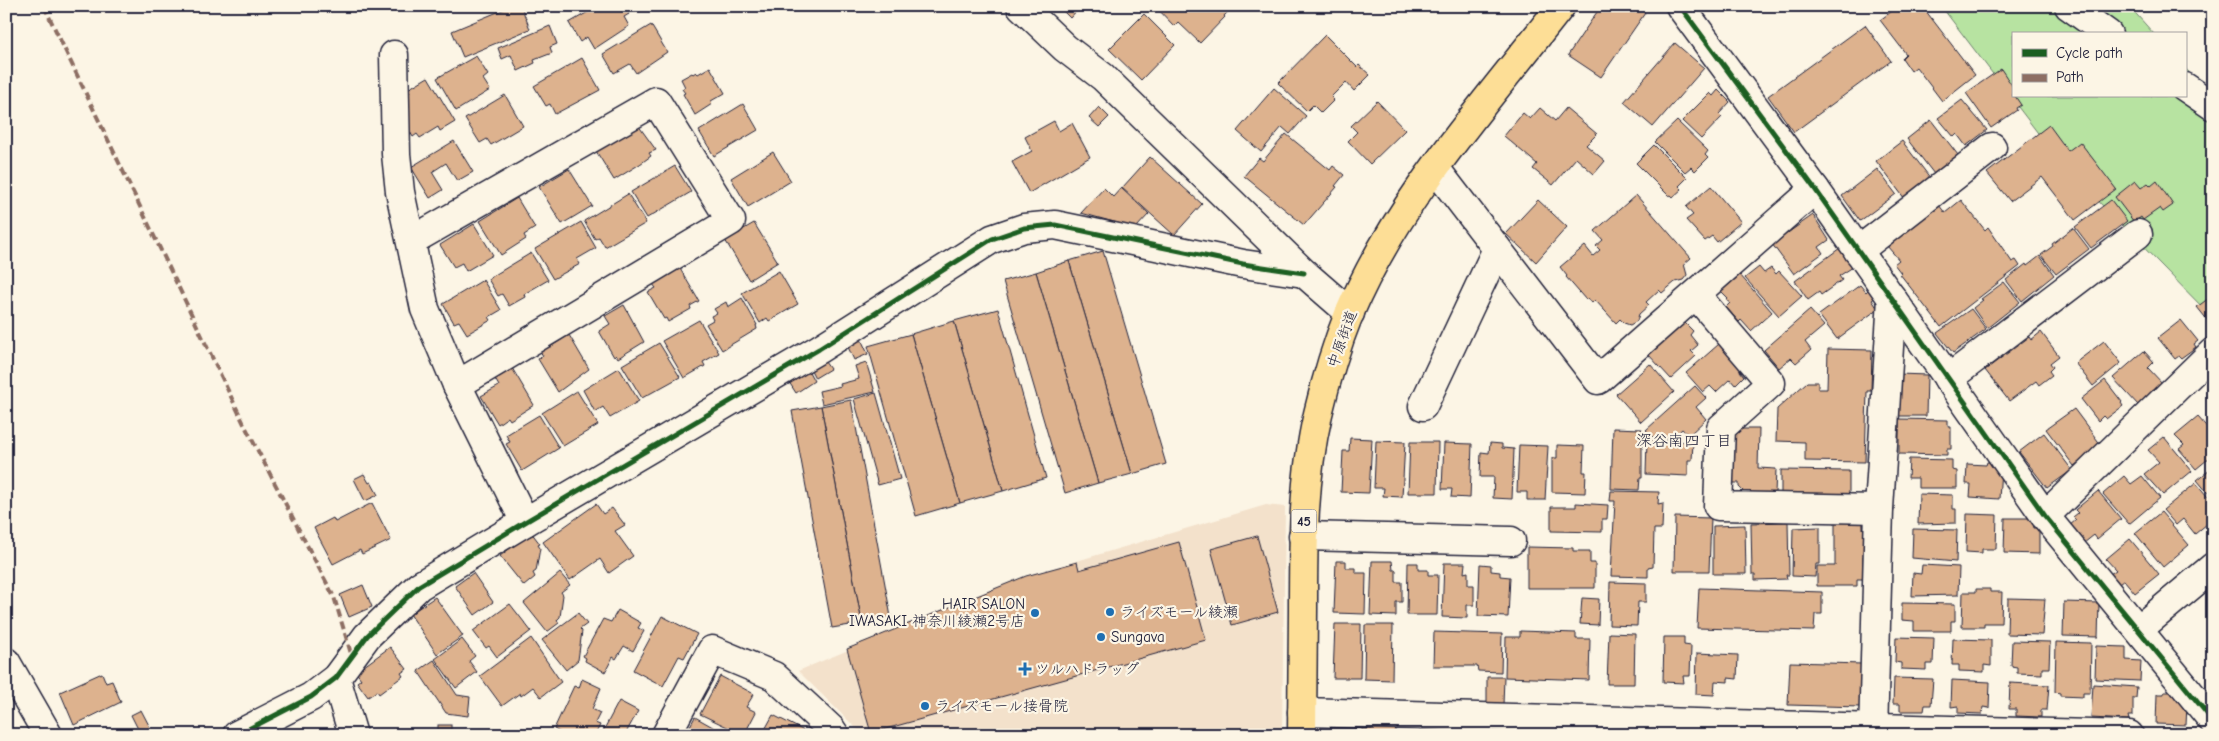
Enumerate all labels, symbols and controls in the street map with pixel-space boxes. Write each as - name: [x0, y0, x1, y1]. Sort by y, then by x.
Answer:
- legend: [2012, 32, 2186, 98]
- text: Cycle path: [2056, 44, 2123, 62]
- text: Path: [2056, 68, 2084, 86]
- street label: 中原街道: [1323, 308, 1361, 370]
- district label: 深谷南四丁目: [1636, 432, 1732, 450]
- road number: 45: [1292, 510, 1316, 532]
- place label: HAIR SALON IWASAKI 神奈川綾瀬2号店: [849, 595, 1025, 630]
- place label: ライズモール綾瀬: [1120, 603, 1238, 621]
- marker: ライズモール綾瀬: [1104, 606, 1116, 618]
- marker: HAIR SALON IWASAKI 神奈川綾瀬2号店: [1029, 607, 1041, 619]
- place label: Sungava: [1111, 628, 1165, 646]
- marker: Sungava: [1095, 631, 1107, 643]
- place label: ツルハドラッグ: [1035, 660, 1139, 678]
- marker: ツルハドラッグ: [1019, 663, 1031, 675]
- place label: ライズモール接骨院: [935, 697, 1068, 715]
- marker: ライズモール接骨院: [919, 700, 931, 712]

